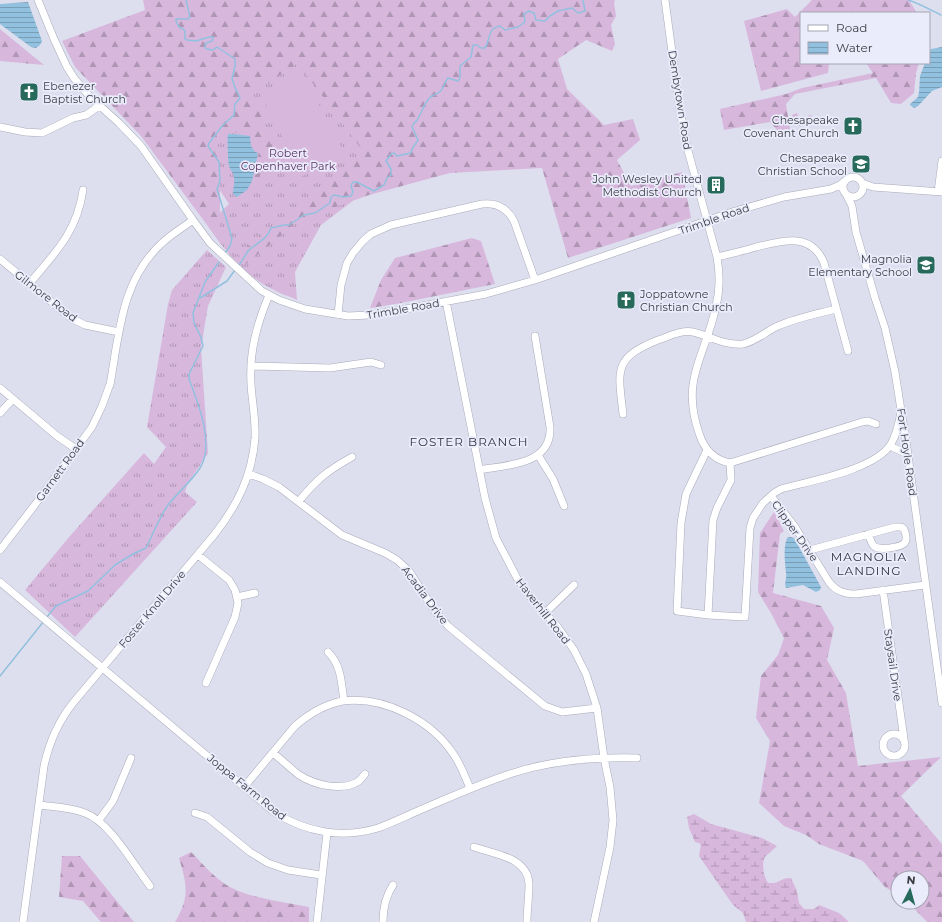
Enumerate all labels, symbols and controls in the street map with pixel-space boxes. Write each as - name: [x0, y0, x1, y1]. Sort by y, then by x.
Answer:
- legend: [800, 12, 930, 64]
- text: Road: [836, 20, 867, 35]
- text: Water: [836, 40, 873, 55]
- street label: Dembytown Road: [665, 49, 695, 151]
- place label: Ebenezer Baptist Church: [43, 79, 126, 106]
- church icon: Ebenezer Baptist Church: [18, 81, 40, 103]
- place label: Chesapeake Covenant Church: [743, 113, 839, 140]
- church icon: Chesapeake Covenant Church: [842, 115, 864, 137]
- park label: Robert Copenhaver Park: [241, 146, 336, 173]
- place label: Chesapeake Christian School: [758, 151, 847, 178]
- school or university icon: Chesapeake Christian School: [850, 153, 872, 175]
- place label: John Wesley United Methodist Church: [591, 172, 702, 199]
- building icon: John Wesley United Methodist Church: [705, 174, 727, 196]
- street label: Trimble Road: [677, 200, 751, 238]
- place label: Magnolia Elementary School: [808, 252, 912, 279]
- school or university icon: Magnolia Elementary School: [915, 254, 937, 276]
- street label: Gilmore Road: [12, 267, 80, 325]
- place label: Joppatowne Christian Church: [639, 287, 733, 314]
- church icon: Joppatowne Christian Church: [615, 289, 637, 311]
- street label: Trimble Road: [365, 296, 441, 322]
- street label: Fort Hoyle Road: [894, 407, 920, 497]
- district label: FOSTER BRANCH: [410, 434, 528, 449]
- street label: Garnett Road: [33, 436, 87, 504]
- street label: Clipper Drive: [769, 498, 821, 565]
- district label: MAGNOLIA LANDING: [831, 549, 907, 578]
- street label: Acadia Drive: [399, 563, 452, 627]
- street label: Foster Knoll Drive: [115, 567, 189, 651]
- street label: Haverhill Road: [513, 575, 573, 647]
- street label: Staysail Drive: [881, 628, 905, 702]
- street label: Joppa Farm Road: [204, 750, 289, 823]
- north arrow: [890, 870, 930, 910]
- text: N: [906, 873, 916, 887]

